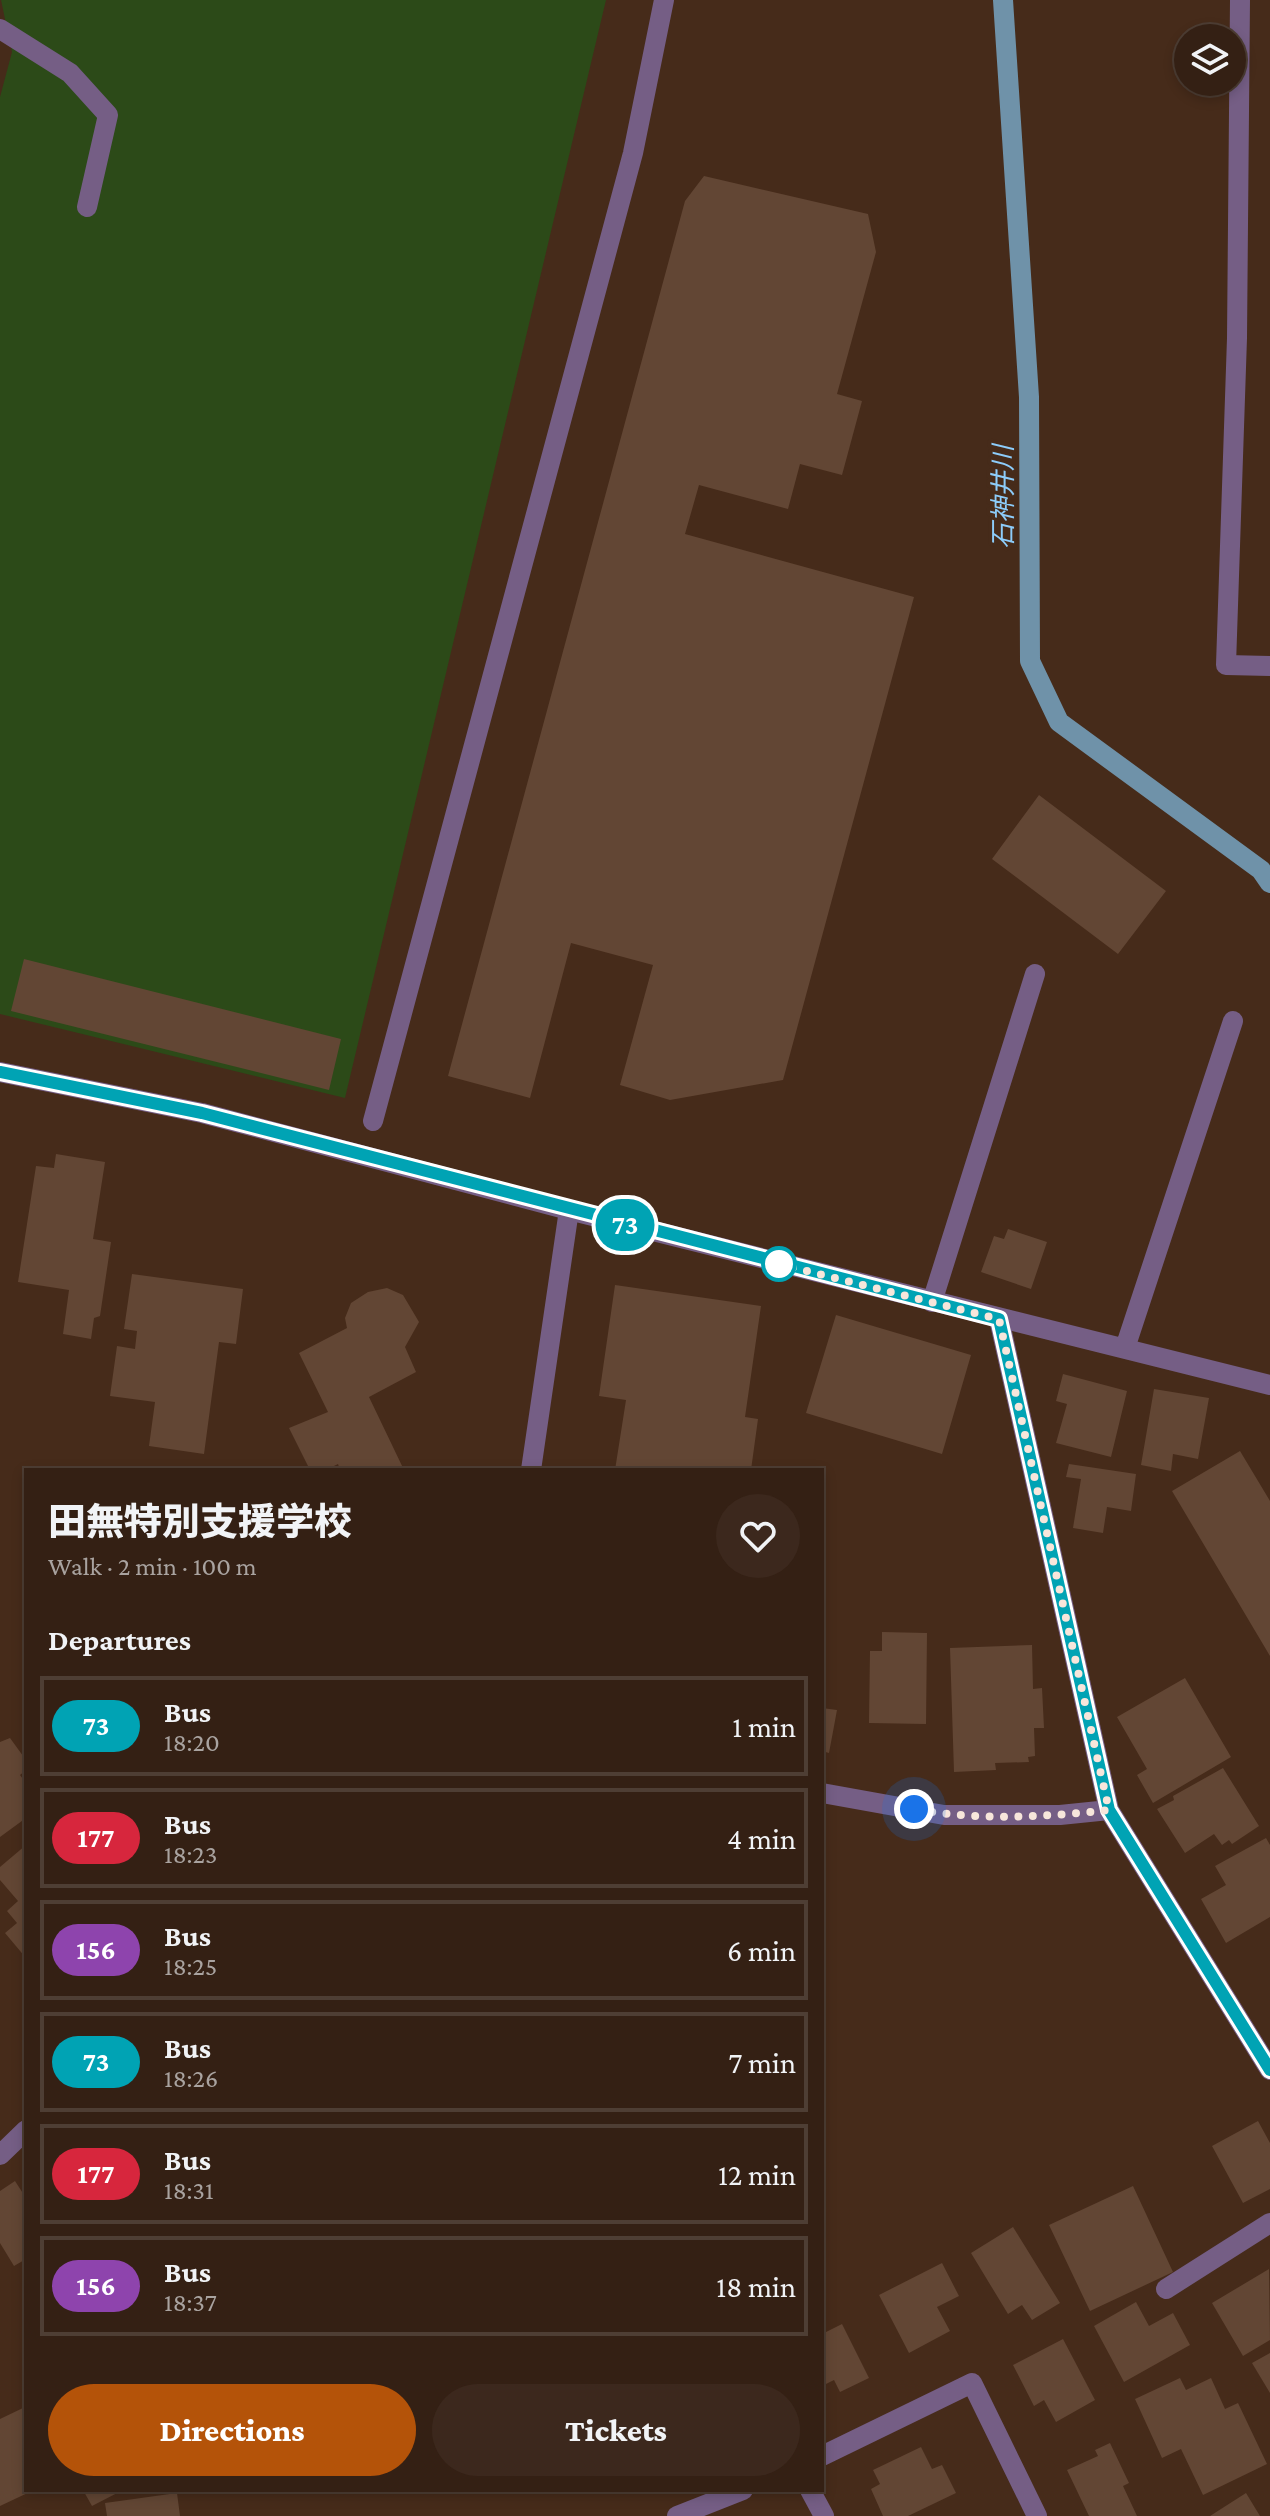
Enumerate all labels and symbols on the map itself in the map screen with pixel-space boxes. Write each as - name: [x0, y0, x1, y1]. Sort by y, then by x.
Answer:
- water label: 石神井川: [989, 442, 1018, 549]
- line badge: 73: [589, 1199, 661, 1251]
- unlabelled marker: [762, 1247, 796, 1281]
- your location: [894, 1789, 934, 1829]

